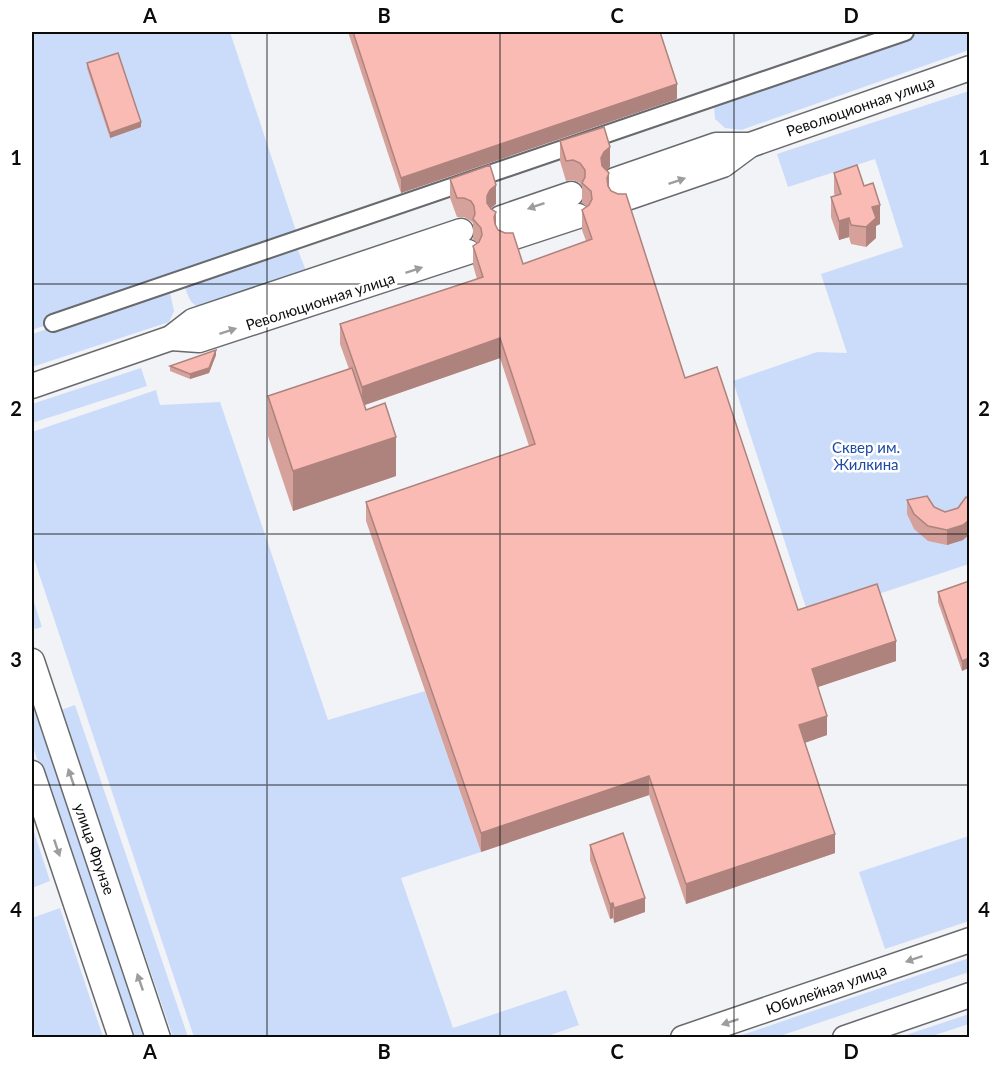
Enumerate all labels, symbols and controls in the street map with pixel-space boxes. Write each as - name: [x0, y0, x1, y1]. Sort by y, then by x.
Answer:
- text: A: [142, 3, 157, 27]
- text: B: [377, 3, 391, 27]
- text: C: [610, 3, 624, 27]
- text: D: [843, 3, 859, 27]
- street label: Революционная улица: [784, 72, 936, 140]
- text: 1: [10, 145, 22, 169]
- text: 1: [978, 145, 990, 169]
- one-way arrow: [668, 176, 686, 186]
- one-way arrow: [527, 202, 545, 212]
- one-way arrow: [405, 265, 423, 274]
- street label: Революционная улица: [243, 268, 397, 334]
- one-way arrow: [219, 326, 237, 335]
- text: 2: [10, 396, 22, 420]
- text: 2: [978, 396, 990, 420]
- park label: Сквер им. Жилкина: [832, 438, 900, 473]
- text: 3: [10, 647, 22, 671]
- text: 3: [978, 647, 990, 671]
- one-way arrow: [65, 768, 75, 786]
- street label: улица Фрунзе: [71, 801, 119, 897]
- one-way arrow: [53, 839, 62, 857]
- text: 4: [10, 897, 22, 921]
- text: 4: [978, 897, 990, 921]
- one-way arrow: [905, 955, 923, 965]
- street label: Юбилейная улица: [763, 960, 889, 1018]
- one-way arrow: [134, 973, 144, 991]
- one-way arrow: [720, 1018, 738, 1027]
- text: A: [142, 1039, 157, 1063]
- text: B: [377, 1039, 391, 1063]
- text: C: [610, 1039, 624, 1063]
- text: D: [843, 1039, 859, 1063]

